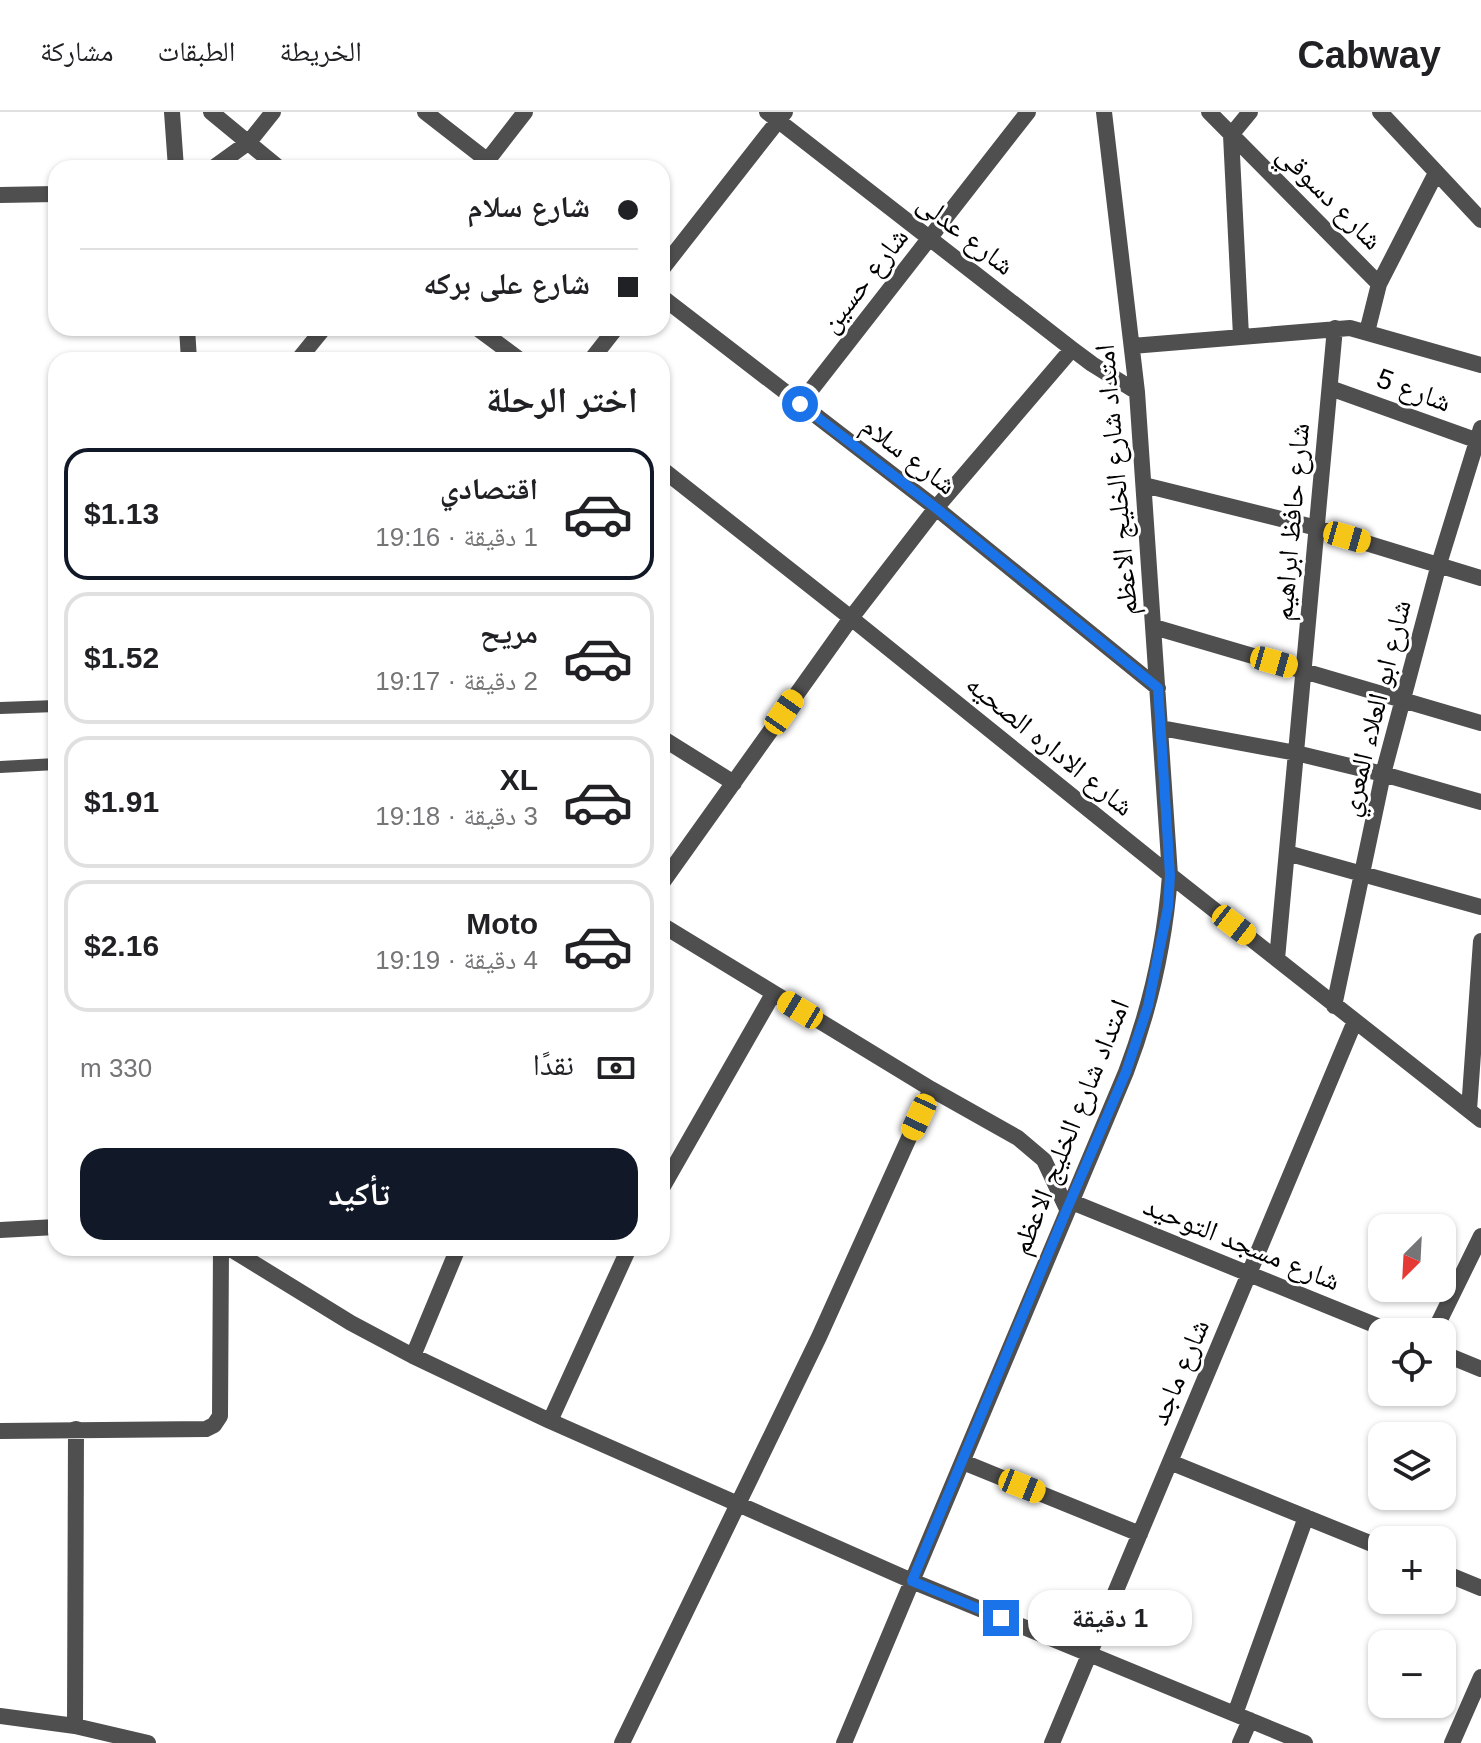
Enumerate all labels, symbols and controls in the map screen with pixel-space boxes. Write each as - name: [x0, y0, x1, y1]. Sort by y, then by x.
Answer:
- text: Cabway: [1297, 34, 1441, 76]
- text: مشاركة: [40, 36, 114, 67]
- text: الطبقات: [158, 36, 235, 67]
- text: الخريطة: [279, 36, 362, 67]
- street label: شارع دسوقي: [1266, 138, 1389, 261]
- street label: شارع عدلى: [910, 187, 1020, 283]
- text: شارع سلام: [468, 190, 590, 223]
- street label: شارع حسين: [814, 222, 916, 340]
- text: شارع على بركه: [423, 267, 590, 300]
- street label: امتداد شارع الخليج الاعظم: [1089, 343, 1146, 617]
- street label: شارع 5: [1372, 362, 1455, 420]
- text: اختر الرحلة: [486, 379, 638, 420]
- route start: [782, 386, 818, 422]
- street label: شارع سلام: [854, 409, 962, 503]
- street label: شارع حافظ ابراهيم: [1267, 422, 1318, 623]
- text: اقتصادي: [440, 472, 538, 505]
- icon: car: [562, 478, 634, 550]
- text: $1.13: [84, 497, 159, 530]
- car: [1321, 519, 1373, 555]
- text: 1 دقيقة · 19:16: [375, 522, 538, 552]
- street label: شارع ابو العلاء المعري: [1333, 597, 1424, 821]
- text: مريح: [480, 616, 538, 649]
- icon: car: [562, 622, 634, 694]
- text: $1.52: [84, 641, 159, 674]
- car: [1248, 644, 1300, 680]
- text: 2 دقيقة · 19:17: [375, 666, 538, 696]
- street label: شارع الاداره الصحيه: [959, 668, 1140, 823]
- car: [760, 685, 808, 739]
- text: XL: [500, 763, 538, 796]
- icon: car: [562, 766, 634, 838]
- text: $1.91: [84, 785, 159, 818]
- text: 3 دقيقة · 19:18: [375, 801, 538, 831]
- car: [1208, 901, 1260, 949]
- text: Moto: [466, 907, 538, 940]
- icon: car: [562, 910, 634, 982]
- text: $2.16: [84, 929, 159, 962]
- text: 4 دقيقة · 19:19: [375, 945, 538, 975]
- car: [773, 987, 827, 1033]
- street label: امتداد شارع الخليج الاعظم: [1005, 995, 1138, 1260]
- icon: cash: [594, 1046, 638, 1090]
- text: نقدًا: [533, 1048, 574, 1081]
- text: 330 m: [80, 1053, 152, 1083]
- car: [898, 1090, 940, 1144]
- button: تأكيد: [80, 1148, 638, 1240]
- street label: شارع مسجد التوحيد: [1139, 1189, 1345, 1298]
- north arrow: [1368, 1214, 1456, 1302]
- map controls: [1368, 1214, 1456, 1718]
- street label: شارع ماجد: [1143, 1314, 1217, 1430]
- button: locate: [1368, 1318, 1456, 1406]
- button: layers: [1368, 1422, 1456, 1510]
- car: [995, 1466, 1049, 1506]
- button: +: [1368, 1526, 1456, 1614]
- callout: 1 دقيقة: [1029, 1590, 1193, 1646]
- route end: [983, 1600, 1019, 1636]
- text: 1 دقيقة: [1072, 1603, 1148, 1633]
- button: −: [1368, 1630, 1456, 1718]

